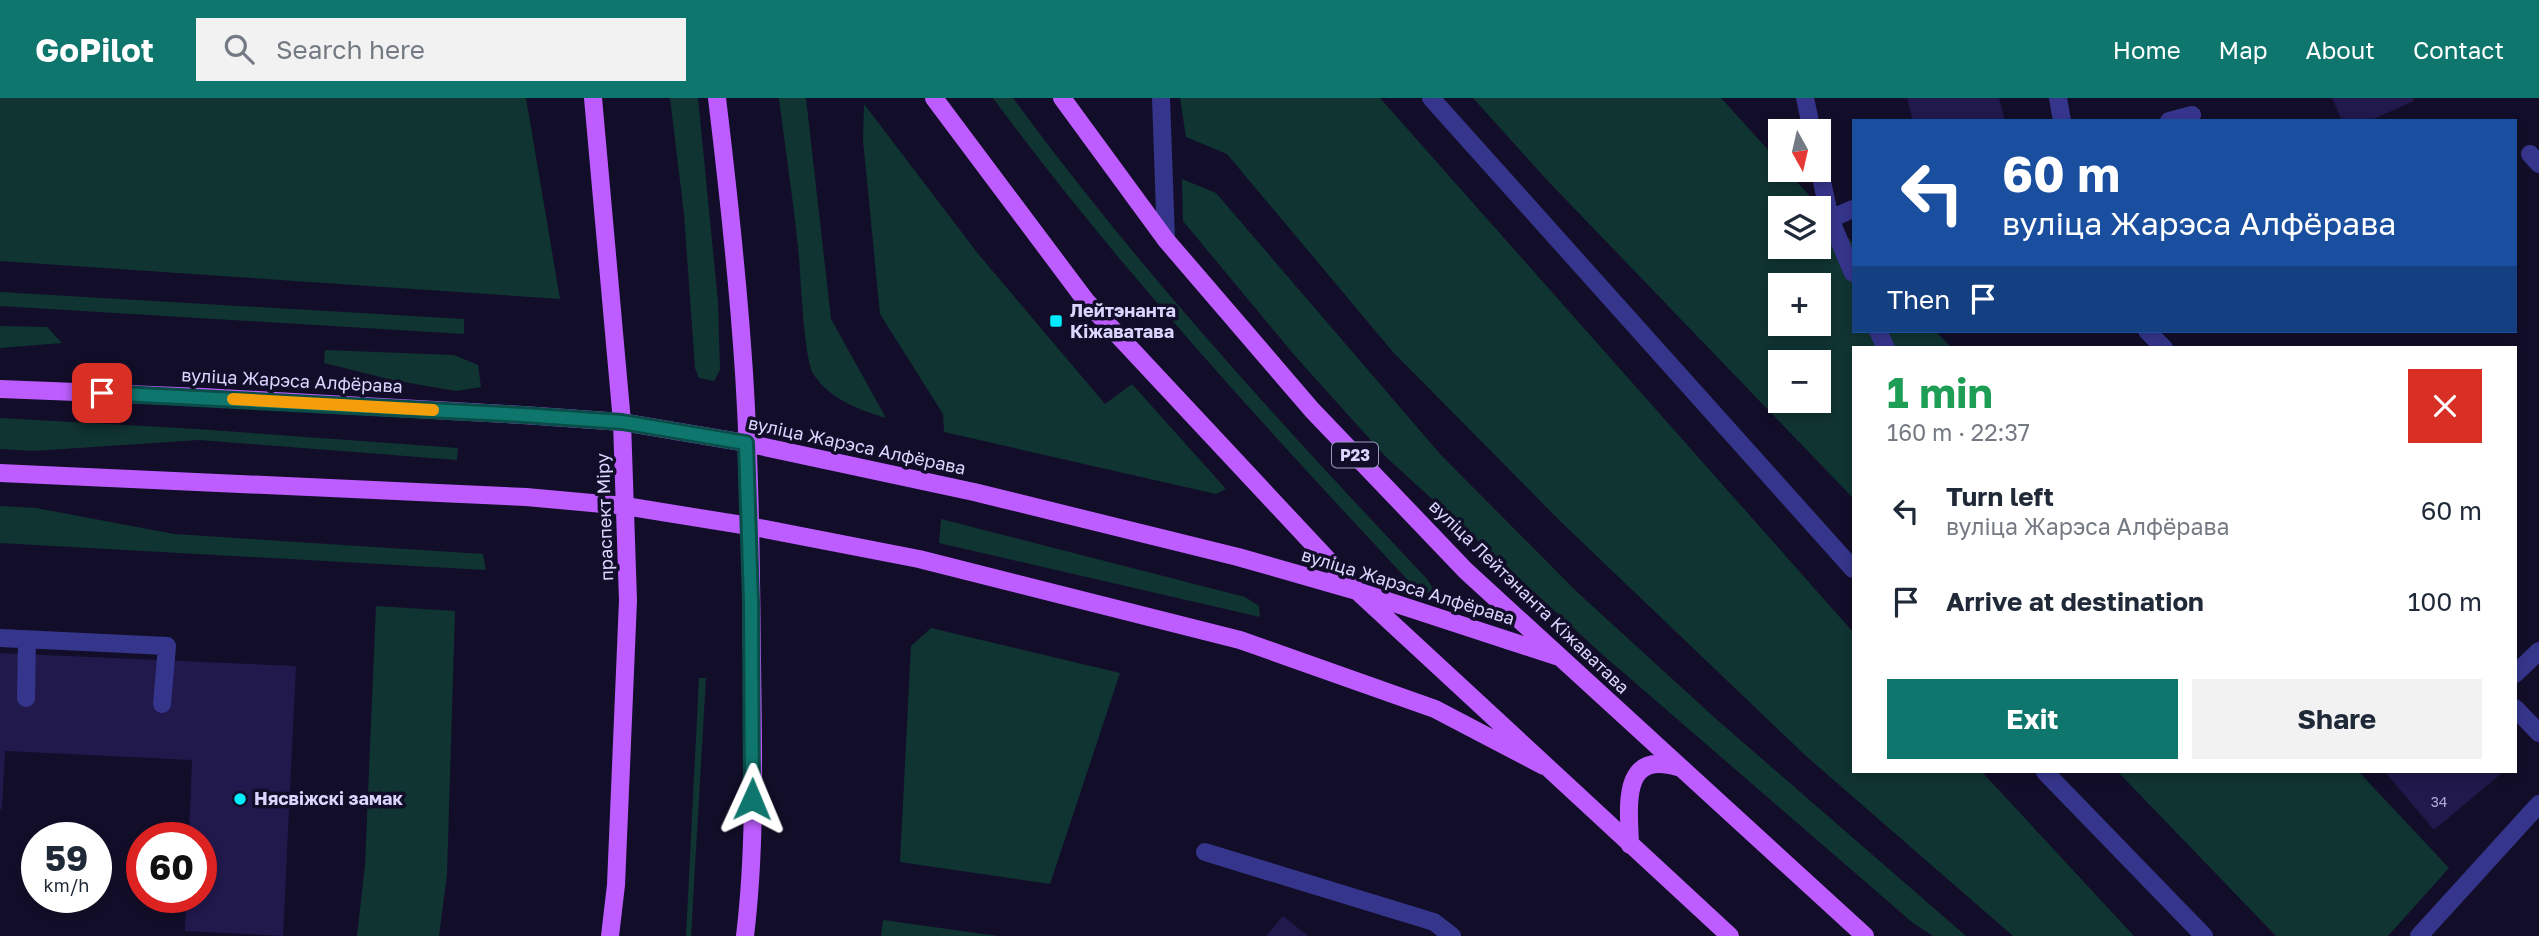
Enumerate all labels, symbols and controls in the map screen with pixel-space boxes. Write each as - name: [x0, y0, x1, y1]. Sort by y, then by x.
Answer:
- search box: [196, 18, 686, 81]
- text: GoPilot: [35, 30, 154, 69]
- icon: search: [220, 30, 258, 68]
- text: Search here: [276, 34, 425, 65]
- text: Home: [2113, 35, 2181, 64]
- text: Map: [2219, 35, 2268, 64]
- text: About: [2306, 35, 2375, 64]
- text: Contact: [2413, 35, 2504, 64]
- north arrow: [1768, 119, 1830, 182]
- map controls: [1768, 119, 1831, 413]
- text: 60 m: [2002, 144, 2120, 203]
- icon: left: [1887, 147, 1978, 238]
- button: layers: [1768, 196, 1831, 259]
- text: вуліца Жарэса Алфёрава: [2002, 204, 2396, 242]
- button: +: [1768, 273, 1831, 336]
- icon: arrive: [1964, 280, 2002, 318]
- text: Then: [1887, 284, 1950, 315]
- place label: Лейтэнанта Кіжаватава: [1070, 299, 1176, 342]
- marker: Лейтэнанта Кіжаватава: [1048, 313, 1064, 329]
- button: −: [1768, 350, 1831, 413]
- pin: [72, 363, 132, 423]
- street label: вуліца Жарэса Алфёрава: [181, 363, 403, 397]
- text: 1 min: [1887, 367, 1993, 417]
- button: close: [2408, 369, 2482, 443]
- icon: arrive: [83, 374, 121, 412]
- street label: вуліца Жарэса Алфёрава: [746, 411, 968, 479]
- text: 160 m · 22:37: [1887, 418, 2030, 446]
- road number: Р23: [1332, 442, 1378, 468]
- street label: праспект Міру: [591, 453, 617, 581]
- text: Turn left: [1946, 481, 2054, 512]
- icon: left: [1887, 492, 1925, 530]
- street label: вуліца Лейтэнанта Кіжаватава: [1425, 495, 1634, 698]
- text: 60 m: [2421, 495, 2482, 526]
- text: вуліца Жарэса Алфёрава: [1946, 512, 2229, 540]
- street label: вуліца Жарэса Алфёрава: [1299, 543, 1518, 629]
- icon: arrive: [1887, 583, 1925, 621]
- text: Arrive at destination: [1946, 586, 2204, 617]
- text: 100 m: [2408, 586, 2482, 617]
- button: Exit: [1887, 679, 2178, 759]
- button: Share: [2192, 679, 2482, 759]
- position arrow: [715, 762, 789, 836]
- place label: Нясвіжскі замак: [254, 787, 403, 809]
- marker: Нясвіжскі замак: [232, 791, 248, 807]
- house number: 34: [2431, 793, 2447, 810]
- speed limit sign: 60: [126, 822, 217, 913]
- text: 59: [45, 837, 88, 879]
- text: km/h: [44, 874, 89, 896]

